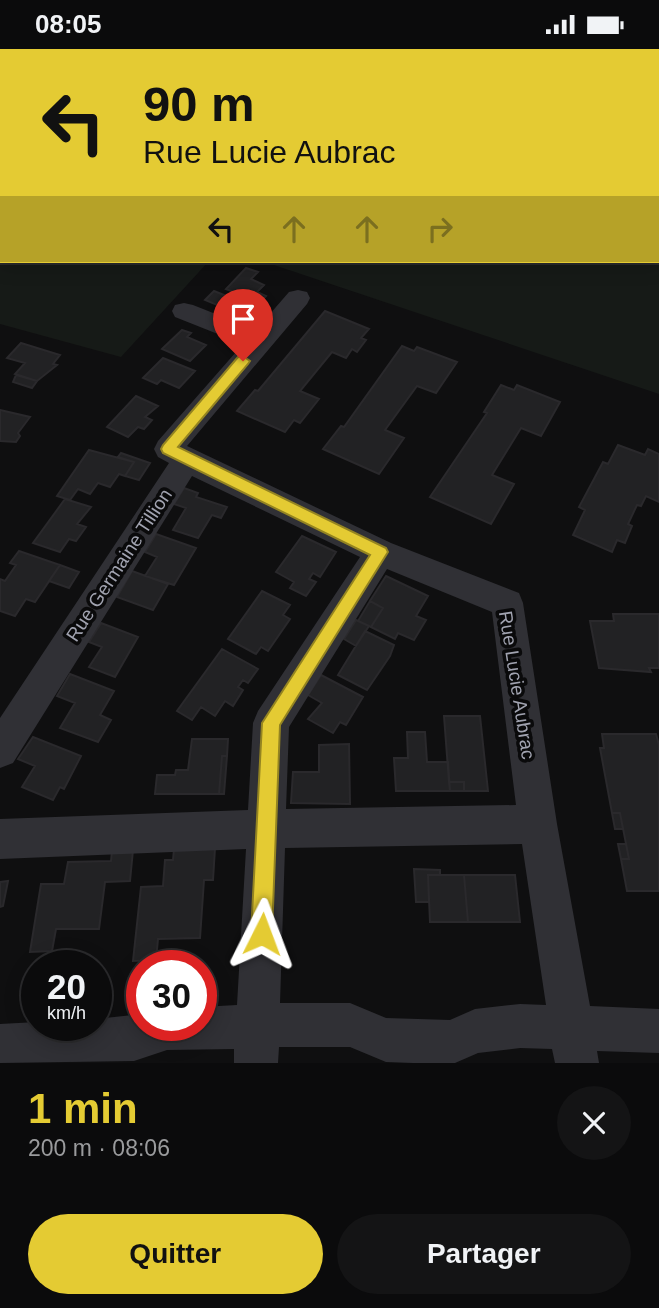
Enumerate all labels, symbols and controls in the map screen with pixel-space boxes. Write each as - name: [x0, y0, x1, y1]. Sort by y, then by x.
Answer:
- text: 08:05: [35, 9, 102, 39]
- icon: left: [28, 77, 119, 168]
- text: 90 m: [143, 77, 255, 131]
- text: Rue Lucie Aubrac: [143, 134, 396, 170]
- icon: left: [202, 210, 240, 248]
- icon: ahead: [275, 210, 313, 248]
- icon: ahead: [348, 210, 386, 248]
- icon: right: [421, 210, 459, 248]
- pin: [213, 289, 273, 361]
- icon: arrive: [224, 300, 262, 338]
- street label: Rue Germaine Tillion: [62, 485, 176, 645]
- street label: Rue Lucie Aubrac: [495, 609, 539, 761]
- position arrow: [225, 897, 299, 971]
- speed limit sign: 30: [126, 950, 217, 1041]
- text: 20: [47, 967, 86, 1006]
- text: km/h: [47, 1003, 86, 1023]
- text: 1 min: [28, 1085, 138, 1132]
- button: close: [557, 1086, 631, 1160]
- text: 200 m · 08:06: [28, 1135, 170, 1161]
- button: Quitter: [28, 1214, 323, 1294]
- button: Partager: [337, 1214, 631, 1294]

